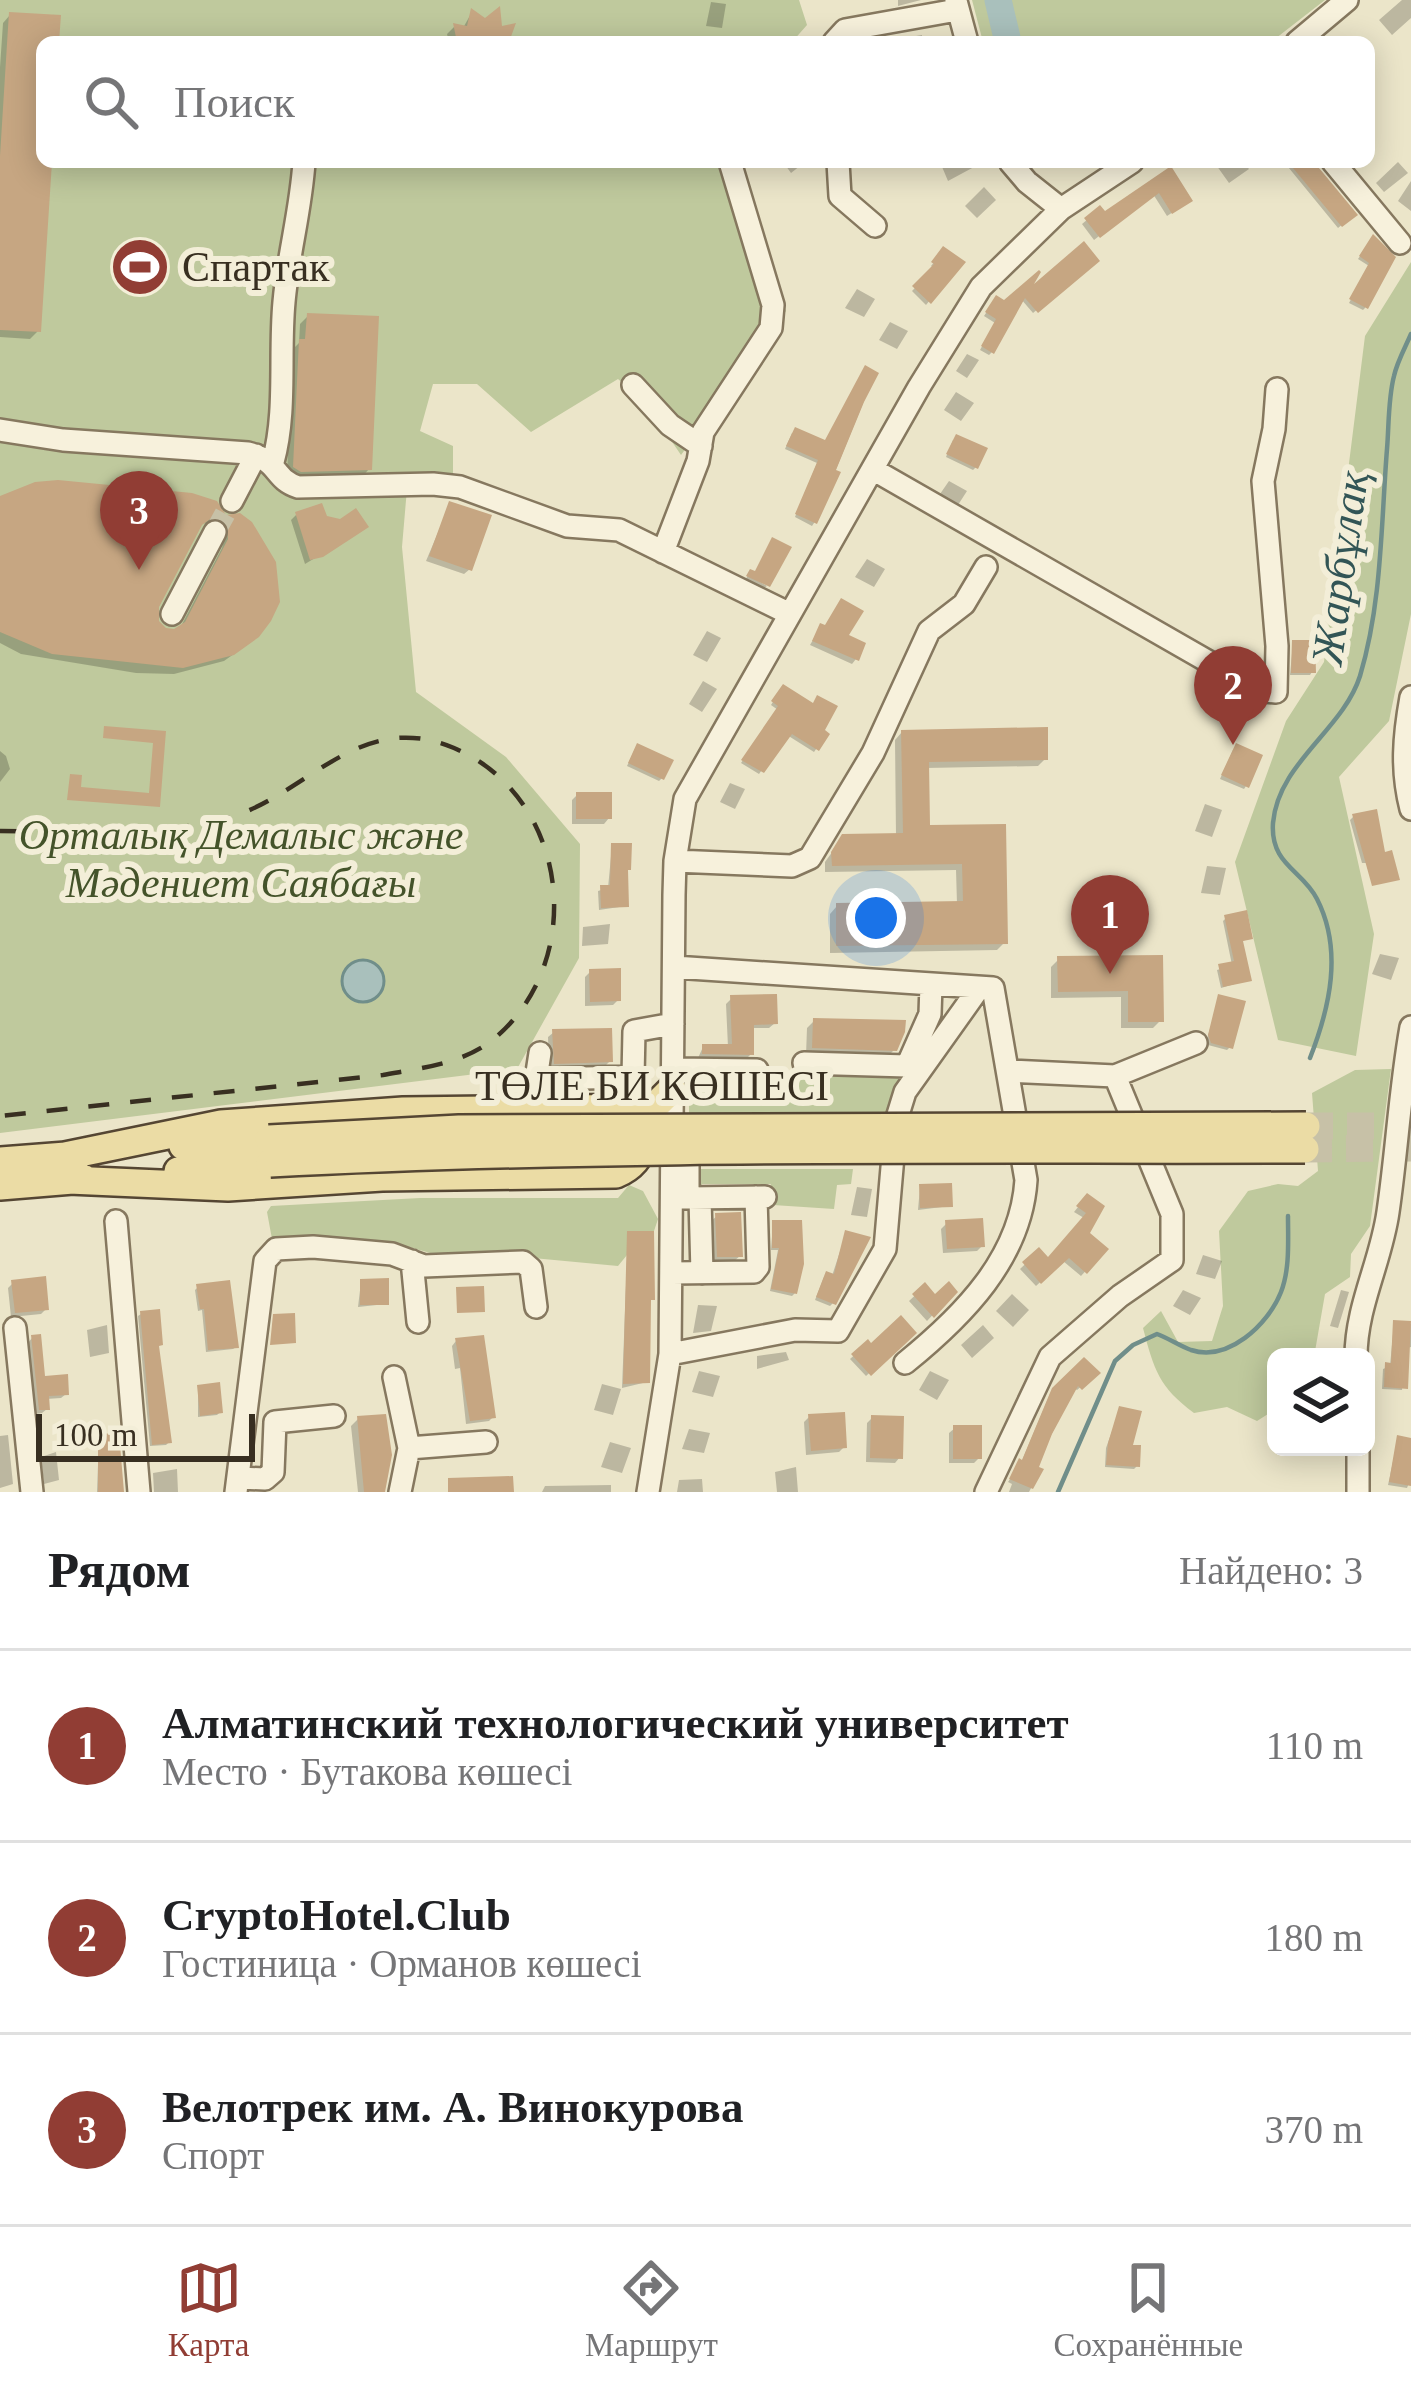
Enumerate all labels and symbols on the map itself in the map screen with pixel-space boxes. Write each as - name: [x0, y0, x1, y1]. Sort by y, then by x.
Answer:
- sports icon: Спартак: [109, 236, 171, 298]
- place label: Спартак: [182, 244, 330, 290]
- water label: Жарбұлақ: [1301, 467, 1378, 670]
- pin: 3: [100, 471, 178, 570]
- pin: 2: [1194, 646, 1272, 745]
- park label: Орталық Демалыс және Мәдениет Саябағы: [19, 812, 463, 906]
- pin: 1: [1071, 875, 1149, 974]
- your location: [846, 888, 906, 948]
- street label: ТӨЛЕ БИ КӨШЕСІ: [475, 1063, 829, 1109]
- scale bar: [36, 1408, 255, 1461]

